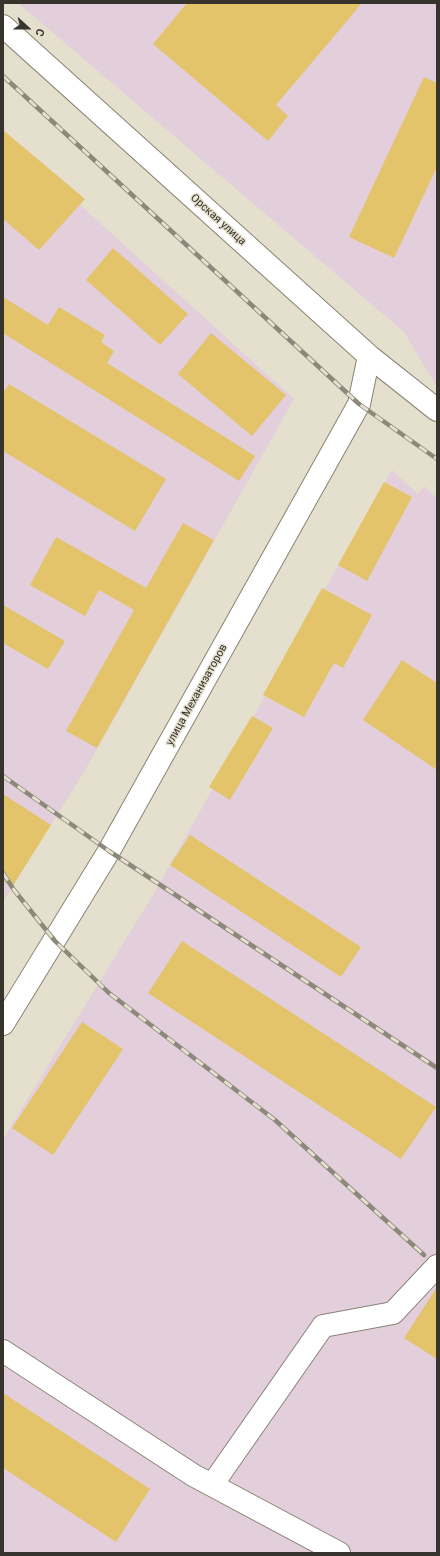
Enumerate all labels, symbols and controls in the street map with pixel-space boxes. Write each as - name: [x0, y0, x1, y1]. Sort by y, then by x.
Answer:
- north arrow: [8, 8, 48, 48]
- text: С: [32, 27, 47, 38]
- street label: Орская улица: [187, 192, 249, 248]
- street label: улица Механизаторов: [164, 642, 230, 748]

